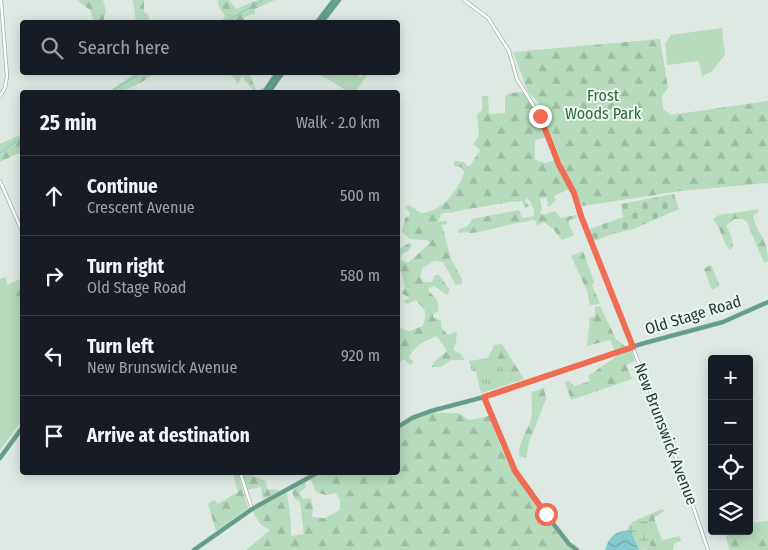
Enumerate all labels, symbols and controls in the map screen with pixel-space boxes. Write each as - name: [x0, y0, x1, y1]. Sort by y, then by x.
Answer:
- search box: [20, 20, 400, 75]
- icon: search: [38, 34, 66, 62]
- text: Search here: [78, 36, 170, 59]
- park label: Frost Woods Park: [565, 86, 642, 123]
- route end: [529, 105, 552, 128]
- text: 25 min: [40, 110, 97, 136]
- text: Walk · 2.0 km: [296, 113, 380, 132]
- text: Continue: [87, 175, 158, 198]
- icon: ahead: [40, 182, 68, 210]
- text: 500 m: [340, 186, 380, 205]
- text: Crescent Avenue: [87, 198, 195, 217]
- text: Turn right: [87, 255, 164, 278]
- icon: right: [40, 262, 68, 290]
- text: 580 m: [340, 266, 380, 285]
- text: Old Stage Road: [87, 278, 186, 297]
- street label: Old Stage Road: [643, 291, 743, 339]
- text: Turn left: [87, 335, 154, 358]
- icon: left: [40, 342, 68, 370]
- text: 920 m: [341, 346, 380, 365]
- map controls: [708, 355, 753, 535]
- button: +: [708, 355, 753, 400]
- text: New Brunswick Avenue: [87, 358, 237, 377]
- street label: New Brunswick Avenue: [630, 360, 702, 508]
- button: −: [708, 400, 753, 445]
- icon: arrive: [40, 422, 68, 450]
- text: Arrive at destination: [87, 424, 250, 447]
- button: locate: [708, 445, 753, 490]
- button: layers: [708, 490, 753, 535]
- route start: [535, 503, 558, 526]

